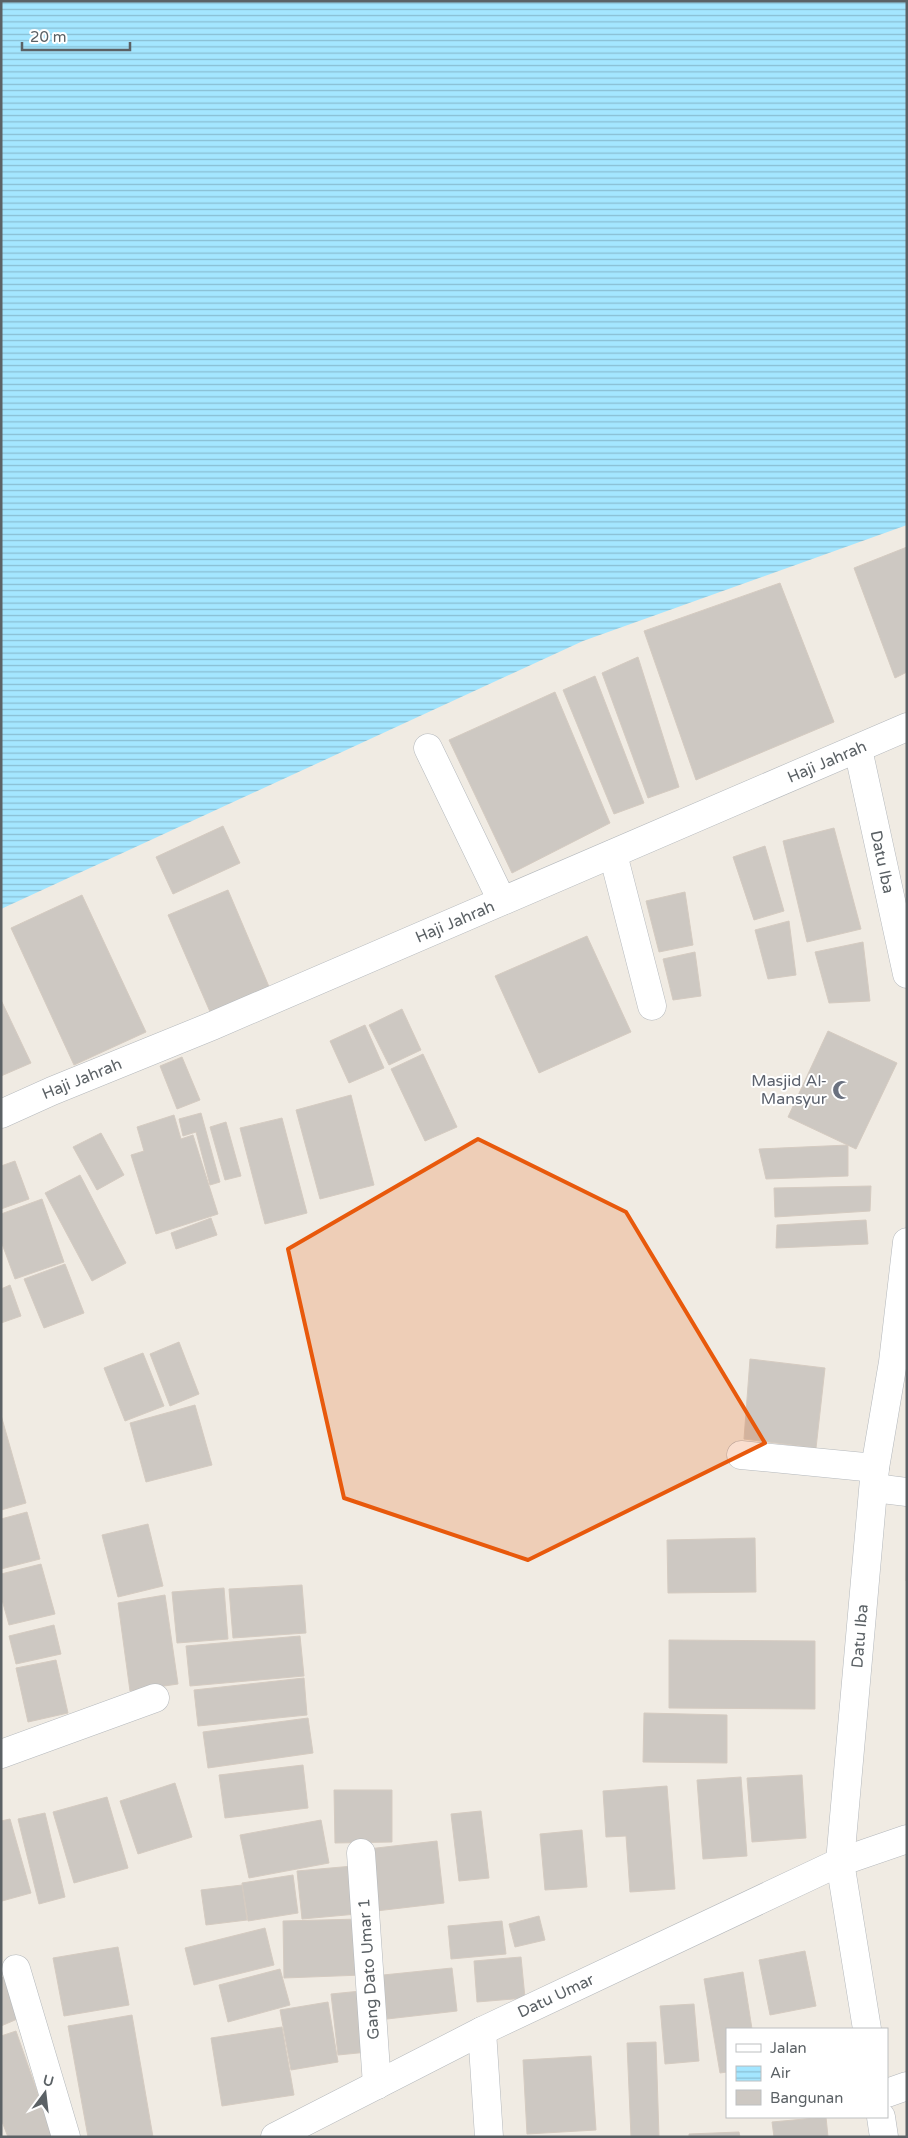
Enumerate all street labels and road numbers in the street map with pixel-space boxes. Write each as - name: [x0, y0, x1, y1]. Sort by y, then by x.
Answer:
- street label: Haji Jahrah: [784, 736, 870, 788]
- street label: Datu Iba: [866, 829, 898, 895]
- street label: Haji Jahrah: [412, 896, 498, 948]
- street label: Haji Jahrah: [39, 1054, 125, 1104]
- street label: Datu Iba: [847, 1603, 873, 1669]
- street label: Gang Dato Umar 1: [354, 1898, 384, 2040]
- street label: Datu Umar: [514, 1969, 598, 2022]

